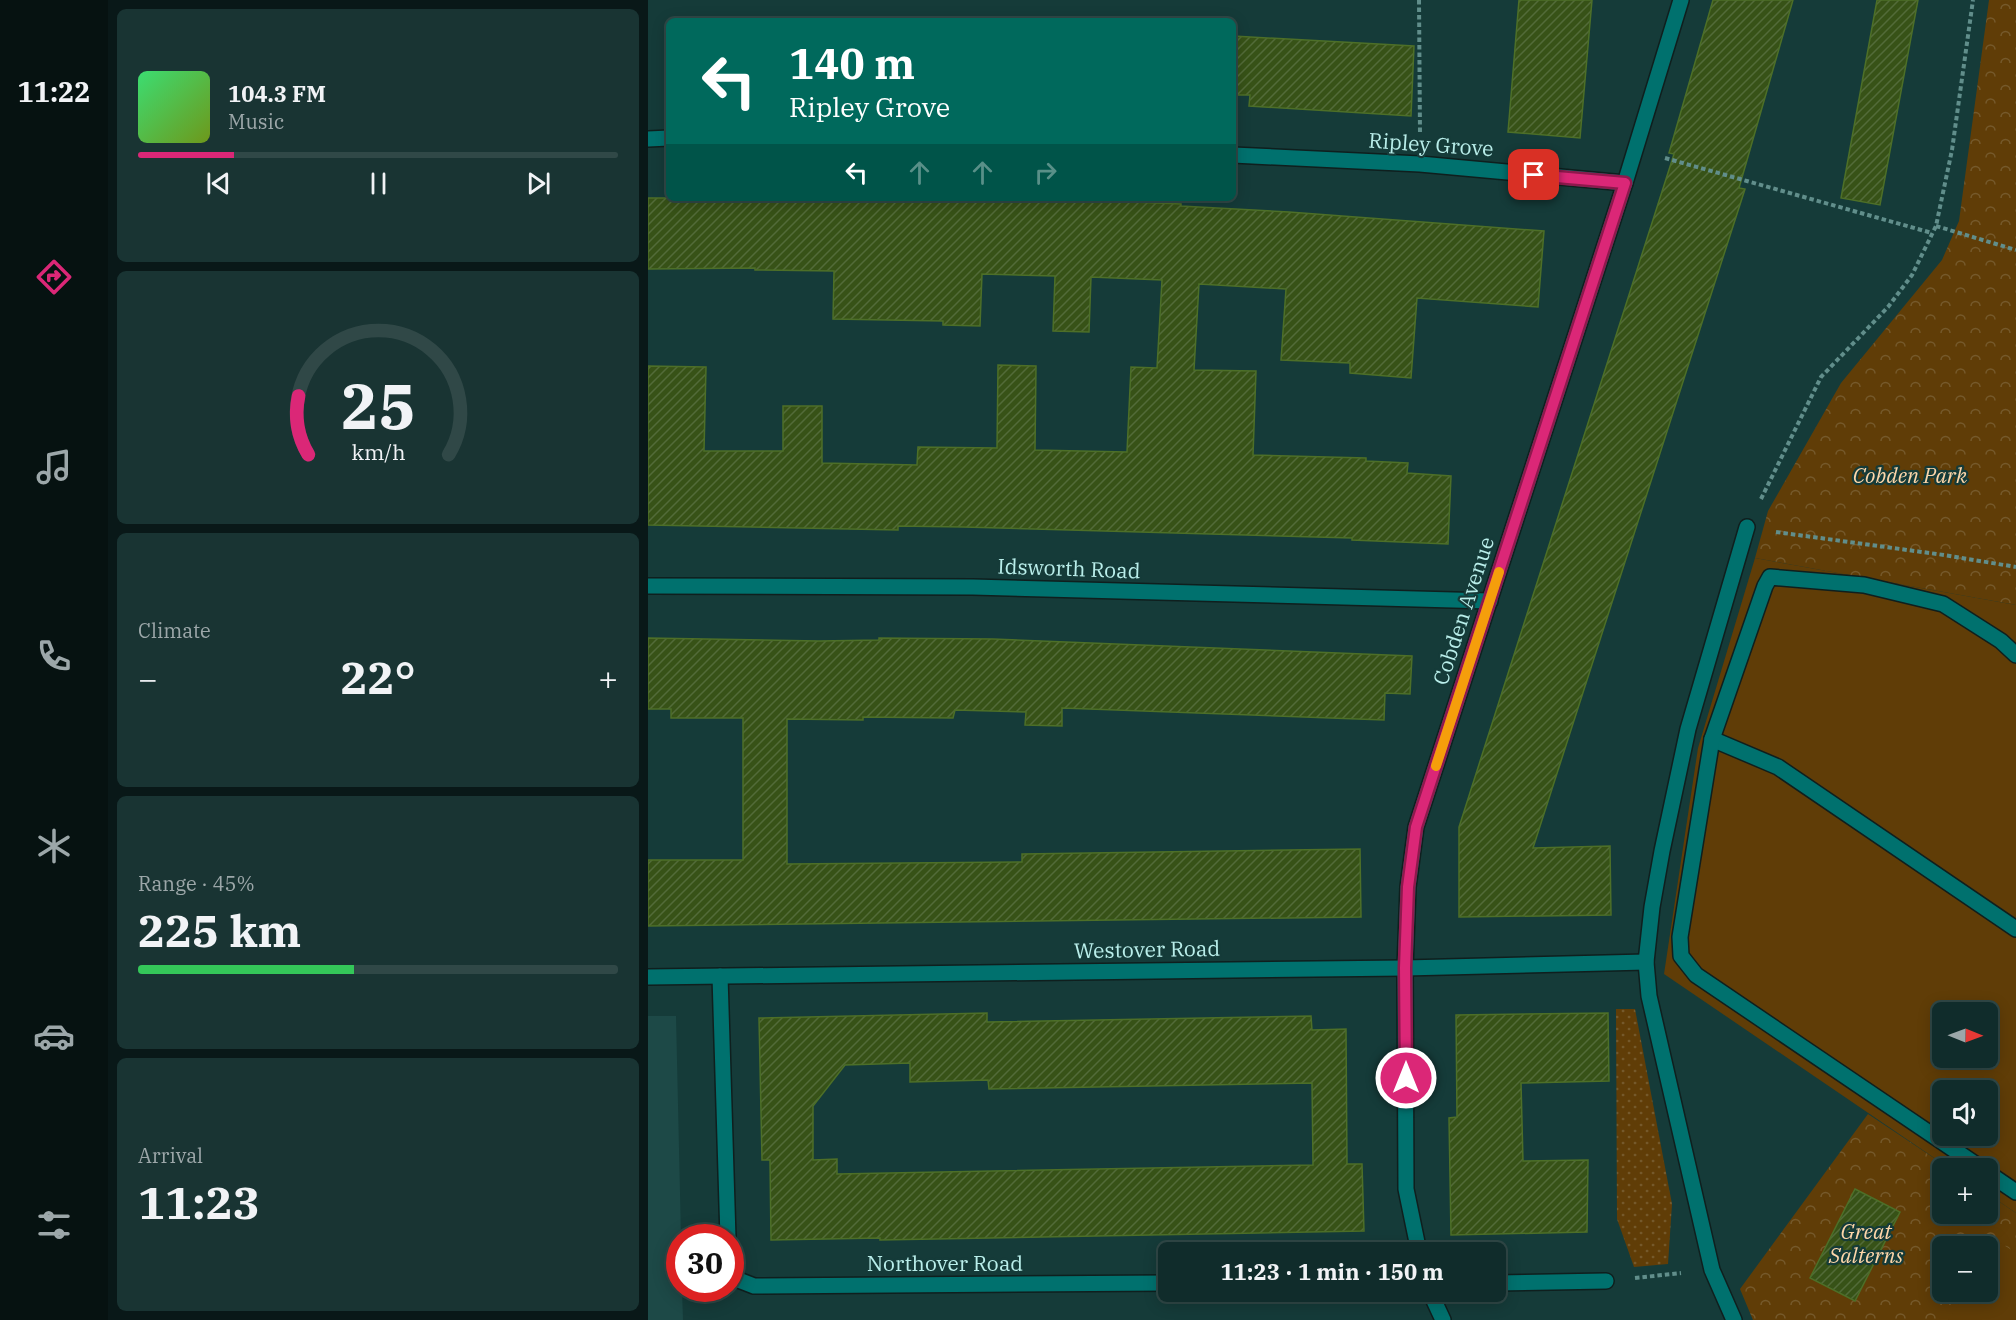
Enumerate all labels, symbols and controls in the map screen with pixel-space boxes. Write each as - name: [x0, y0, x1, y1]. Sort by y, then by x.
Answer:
- text: 140 m: [789, 36, 915, 91]
- icon: left: [690, 42, 768, 120]
- text: 11:22: [18, 74, 90, 109]
- text: 104.3 FM: [228, 79, 326, 108]
- text: Ripley Grove: [789, 89, 950, 124]
- text: Music: [228, 108, 284, 135]
- street label: Ripley Grove: [1368, 126, 1495, 162]
- pin: [1508, 149, 1559, 200]
- icon: left: [840, 156, 873, 189]
- icon: ahead: [903, 156, 936, 189]
- icon: ahead: [966, 156, 999, 189]
- icon: right: [1029, 156, 1062, 189]
- icon: arrive: [1517, 158, 1550, 191]
- icon: previous: [202, 167, 235, 200]
- icon: pause: [362, 167, 395, 200]
- icon: next: [522, 167, 555, 200]
- icon: directions: [33, 256, 75, 298]
- text: 25: [341, 365, 415, 446]
- text: km/h: [351, 438, 405, 466]
- icon: music: [33, 446, 75, 488]
- park label: Cobden Park: [1853, 461, 1968, 489]
- street label: Cobden Avenue: [1426, 533, 1500, 688]
- street label: Idsworth Road: [997, 552, 1141, 584]
- text: Climate: [138, 617, 211, 644]
- icon: phone: [33, 635, 75, 677]
- text: 22°: [340, 648, 416, 706]
- text: −: [138, 657, 158, 700]
- text: +: [598, 657, 618, 700]
- icon: climate: [33, 825, 75, 867]
- text: Range · 45%: [138, 870, 255, 897]
- text: 225 km: [138, 901, 301, 959]
- street label: Westover Road: [1074, 934, 1221, 964]
- north arrow: [1932, 1002, 1998, 1068]
- map controls: [1932, 1002, 1998, 1302]
- icon: car: [33, 1015, 75, 1057]
- position arrow: [1374, 1046, 1438, 1110]
- button: sound: [1932, 1080, 1998, 1146]
- text: Arrival: [138, 1142, 203, 1169]
- button: +: [1932, 1158, 1998, 1224]
- text: 11:23: [138, 1173, 260, 1231]
- icon: filters: [33, 1204, 75, 1246]
- park label: Great Salterns: [1828, 1217, 1903, 1269]
- speed limit sign: 30: [666, 1224, 744, 1302]
- button: −: [1932, 1236, 1998, 1302]
- street label: Northover Road: [867, 1249, 1023, 1277]
- text: 11:23 · 1 min · 150 m: [1220, 1257, 1444, 1286]

